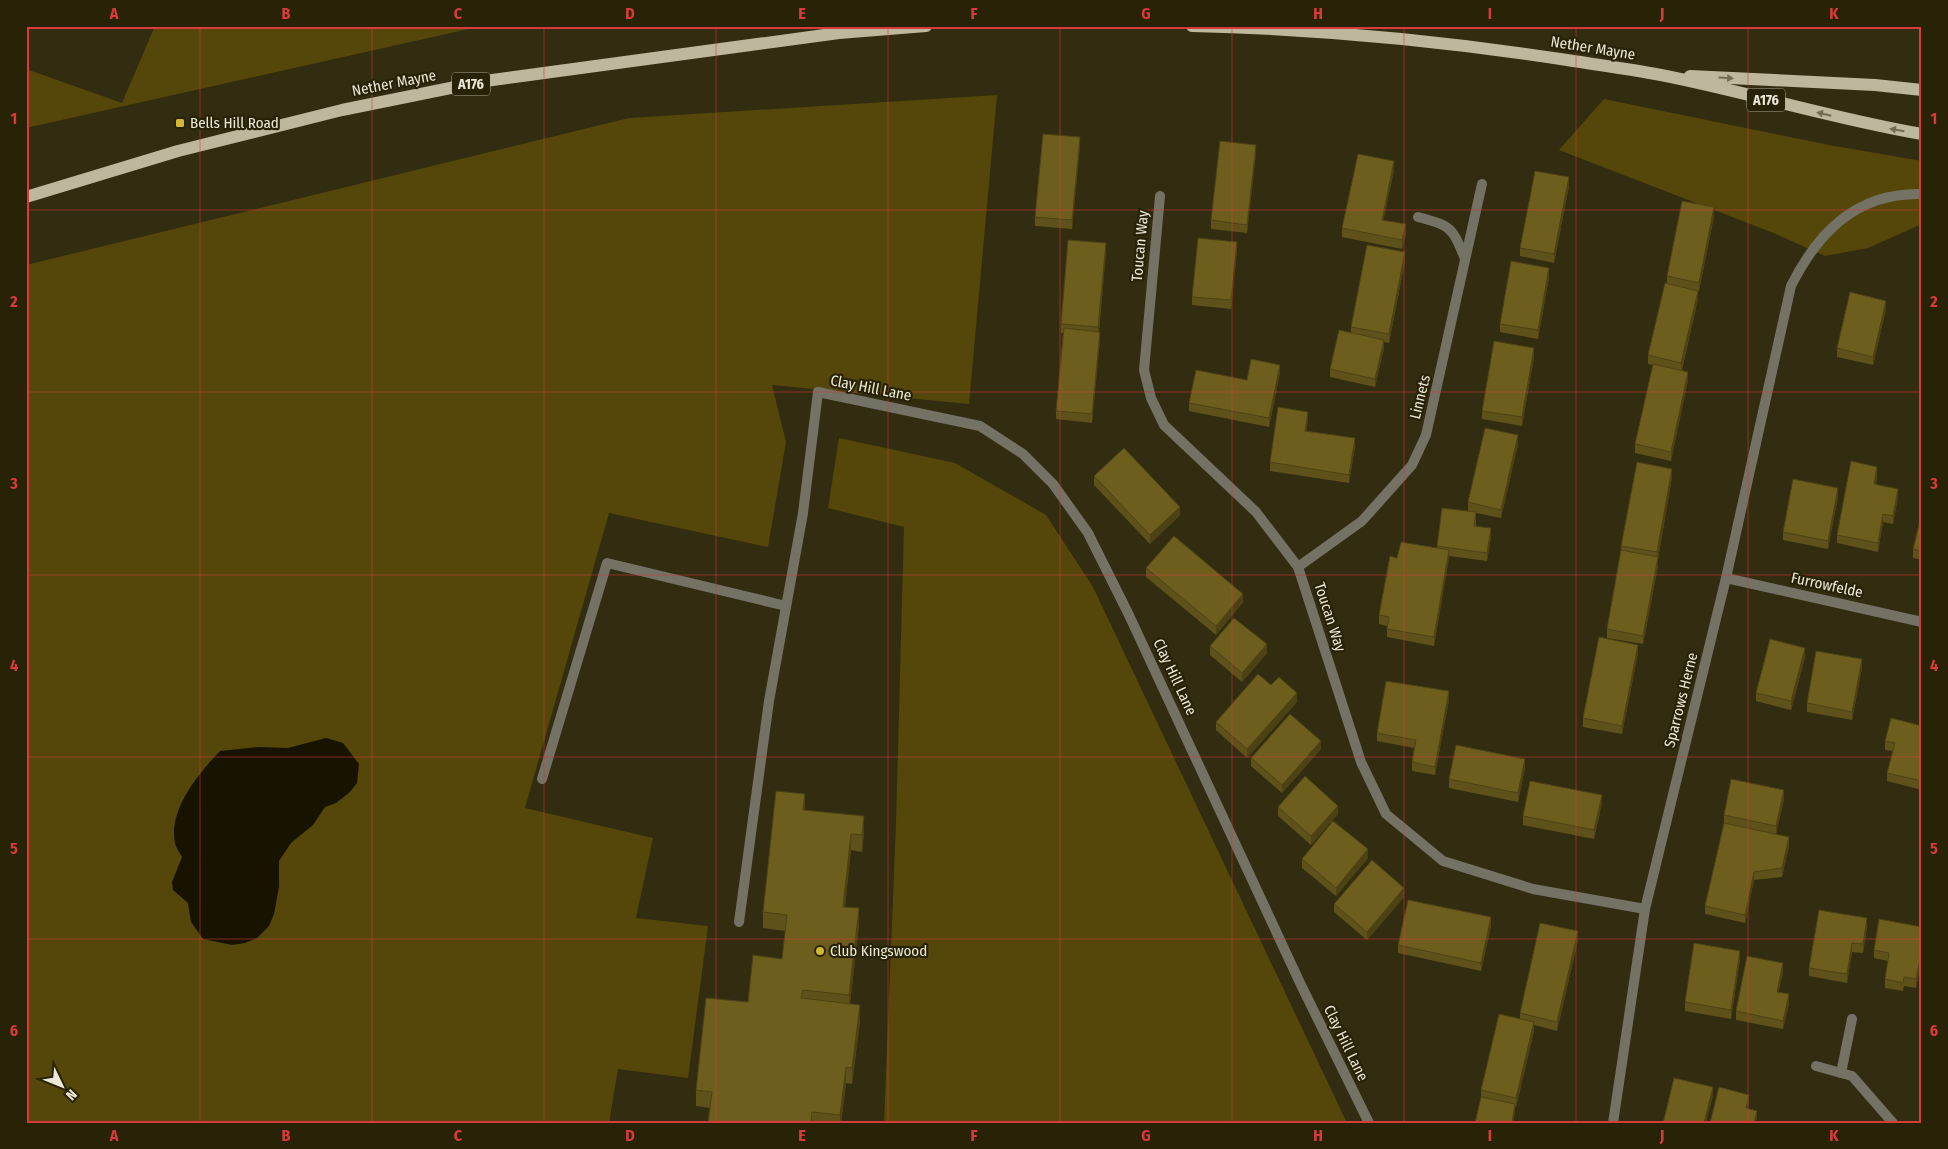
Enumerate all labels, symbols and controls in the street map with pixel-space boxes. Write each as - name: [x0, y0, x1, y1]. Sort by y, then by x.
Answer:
- text: A: [109, 4, 119, 23]
- text: B: [282, 4, 291, 23]
- text: C: [454, 4, 463, 23]
- text: D: [625, 4, 635, 23]
- text: E: [798, 4, 806, 23]
- text: F: [970, 4, 978, 23]
- text: G: [1141, 4, 1151, 23]
- text: H: [1313, 4, 1323, 23]
- text: I: [1488, 4, 1492, 23]
- text: J: [1659, 4, 1664, 23]
- text: K: [1829, 4, 1839, 23]
- street label: Nether Mayne: [1549, 32, 1637, 64]
- street label: Nether Mayne: [350, 66, 438, 100]
- road number: A176: [452, 72, 490, 96]
- one-way arrow: [1719, 74, 1735, 82]
- road number: A176: [1747, 88, 1785, 112]
- text: 1: [11, 109, 17, 128]
- text: 1: [1931, 109, 1937, 128]
- one-way arrow: [1817, 110, 1832, 118]
- place label: Bells Hill Road: [190, 114, 279, 132]
- marker: Bells Hill Road: [174, 117, 186, 129]
- one-way arrow: [1888, 125, 1904, 133]
- street label: Toucan Way: [1128, 209, 1152, 282]
- text: 2: [9, 292, 18, 311]
- text: 2: [1929, 292, 1938, 311]
- street label: Clay Hill Lane: [829, 371, 913, 405]
- street label: Linnets: [1406, 373, 1434, 421]
- text: 3: [9, 474, 18, 493]
- text: 3: [1929, 474, 1938, 493]
- street label: Furrowfelde: [1790, 569, 1864, 601]
- street label: Toucan Way: [1310, 580, 1350, 654]
- street label: Clay Hill Lane: [1149, 636, 1201, 718]
- street label: Sparrows Herne: [1660, 651, 1702, 749]
- text: 4: [10, 656, 18, 675]
- text: 4: [1930, 656, 1938, 675]
- text: 5: [10, 839, 18, 858]
- text: 5: [1930, 839, 1938, 858]
- place label: Club Kingswood: [830, 942, 927, 960]
- marker: Club Kingswood: [814, 945, 826, 957]
- street label: Clay Hill Lane: [1320, 1002, 1372, 1084]
- text: 6: [10, 1021, 18, 1040]
- text: 6: [1930, 1021, 1938, 1040]
- north arrow: [38, 1062, 88, 1112]
- text: N: [62, 1086, 80, 1103]
- text: A: [109, 1126, 119, 1145]
- text: B: [282, 1126, 291, 1145]
- text: C: [454, 1126, 463, 1145]
- text: D: [625, 1126, 635, 1145]
- text: E: [798, 1126, 806, 1145]
- text: F: [970, 1126, 978, 1145]
- text: G: [1141, 1126, 1151, 1145]
- text: H: [1313, 1126, 1323, 1145]
- text: I: [1488, 1126, 1492, 1145]
- text: J: [1659, 1126, 1664, 1145]
- text: K: [1829, 1126, 1839, 1145]

